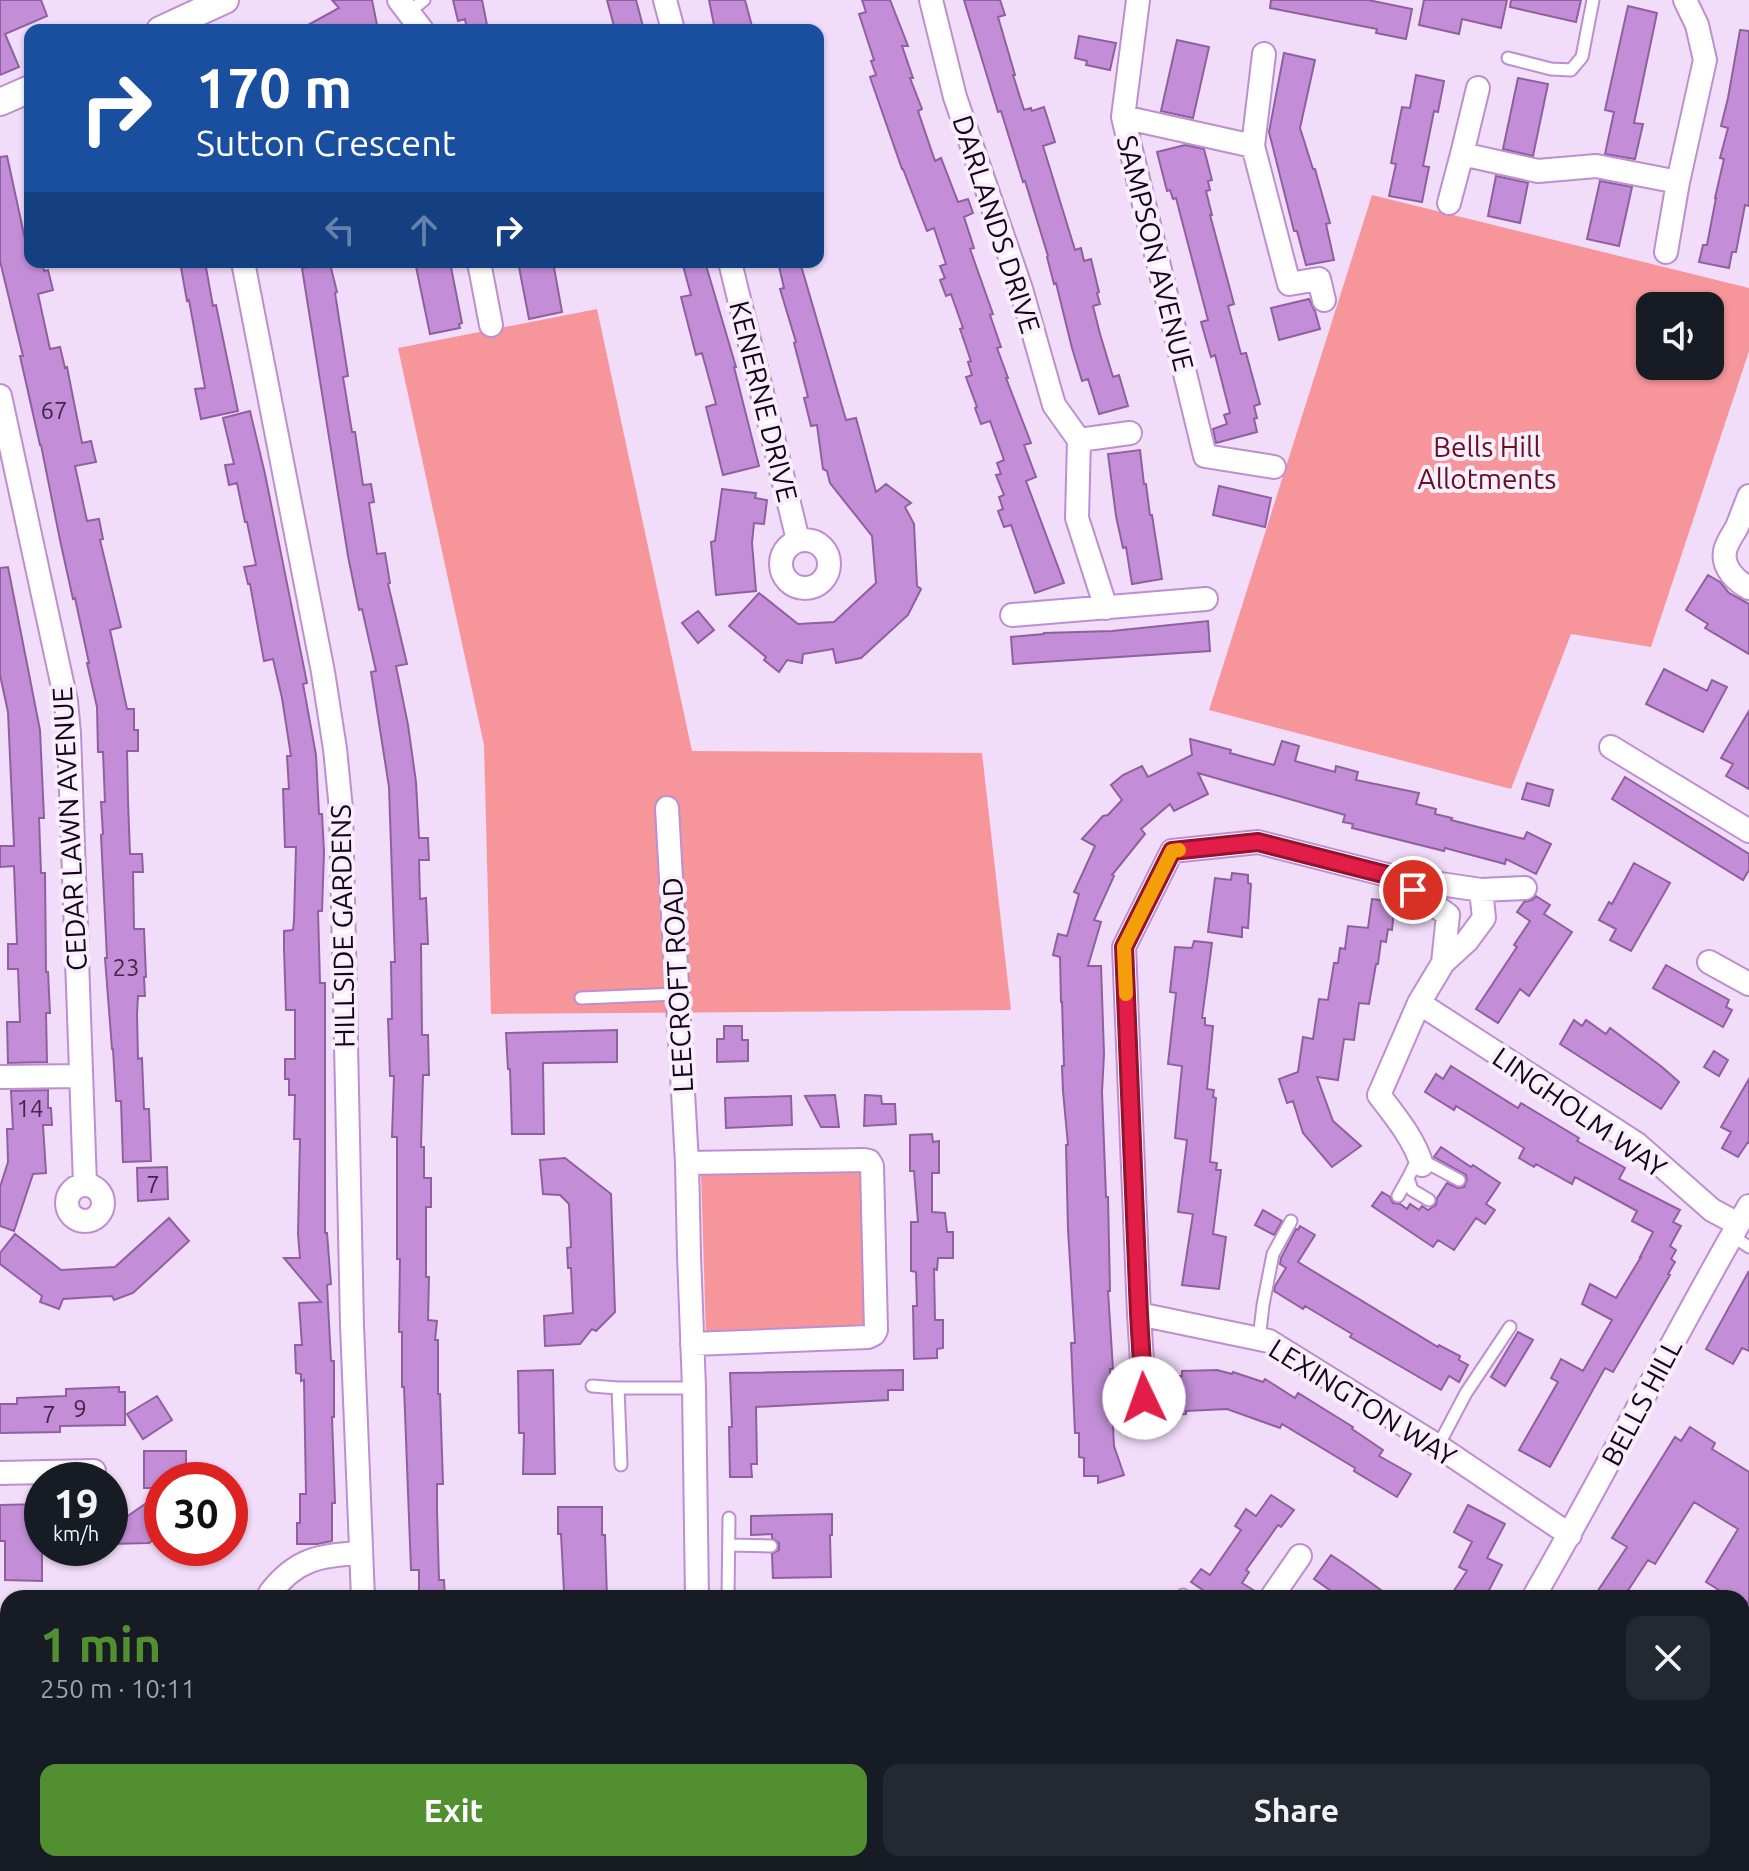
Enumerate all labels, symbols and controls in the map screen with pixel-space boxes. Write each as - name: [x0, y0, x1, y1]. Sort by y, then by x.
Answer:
- icon: right: [64, 56, 168, 160]
- text: 170 m: [196, 56, 352, 119]
- street label: DARLANDS DRIVE: [947, 111, 1047, 337]
- text: Sutton Crescent: [196, 122, 456, 163]
- street label: SAMPSON AVENUE: [1112, 132, 1200, 374]
- icon: left: [318, 208, 362, 252]
- icon: ahead: [402, 208, 446, 252]
- icon: right: [486, 208, 530, 252]
- map controls: [1636, 292, 1724, 380]
- button: sound: [1636, 292, 1724, 380]
- street label: KENERNE DRIVE: [724, 297, 804, 505]
- house number: 67: [40, 397, 68, 424]
- park label: Bells Hill Allotments: [1417, 431, 1557, 494]
- street label: CEDAR LAWN AVENUE: [46, 686, 92, 972]
- street label: HILLSIDE GARDENS: [324, 804, 360, 1048]
- pin: [1379, 856, 1447, 924]
- icon: arrive: [1391, 868, 1435, 912]
- street label: LEECROFT ROAD: [656, 877, 698, 1093]
- house number: 23: [112, 954, 140, 981]
- street label: LINGHOLM WAY: [1487, 1041, 1673, 1183]
- house number: 14: [16, 1095, 44, 1122]
- house number: 7: [146, 1171, 160, 1198]
- street label: LEXINGTON WAY: [1264, 1332, 1462, 1472]
- street label: BELLS HILL: [1595, 1334, 1687, 1470]
- position arrow: [1102, 1356, 1186, 1440]
- house number: 9: [73, 1395, 87, 1422]
- house number: 7: [42, 1401, 56, 1428]
- speed limit sign: 30: [144, 1462, 248, 1566]
- text: 19: [53, 1481, 99, 1526]
- text: km/h: [53, 1522, 99, 1545]
- button: close: [1626, 1616, 1710, 1700]
- text: 1 min: [40, 1617, 161, 1671]
- text: 250 m · 10:11: [40, 1674, 196, 1703]
- button: Exit: [40, 1764, 867, 1856]
- button: Share: [883, 1764, 1710, 1856]

